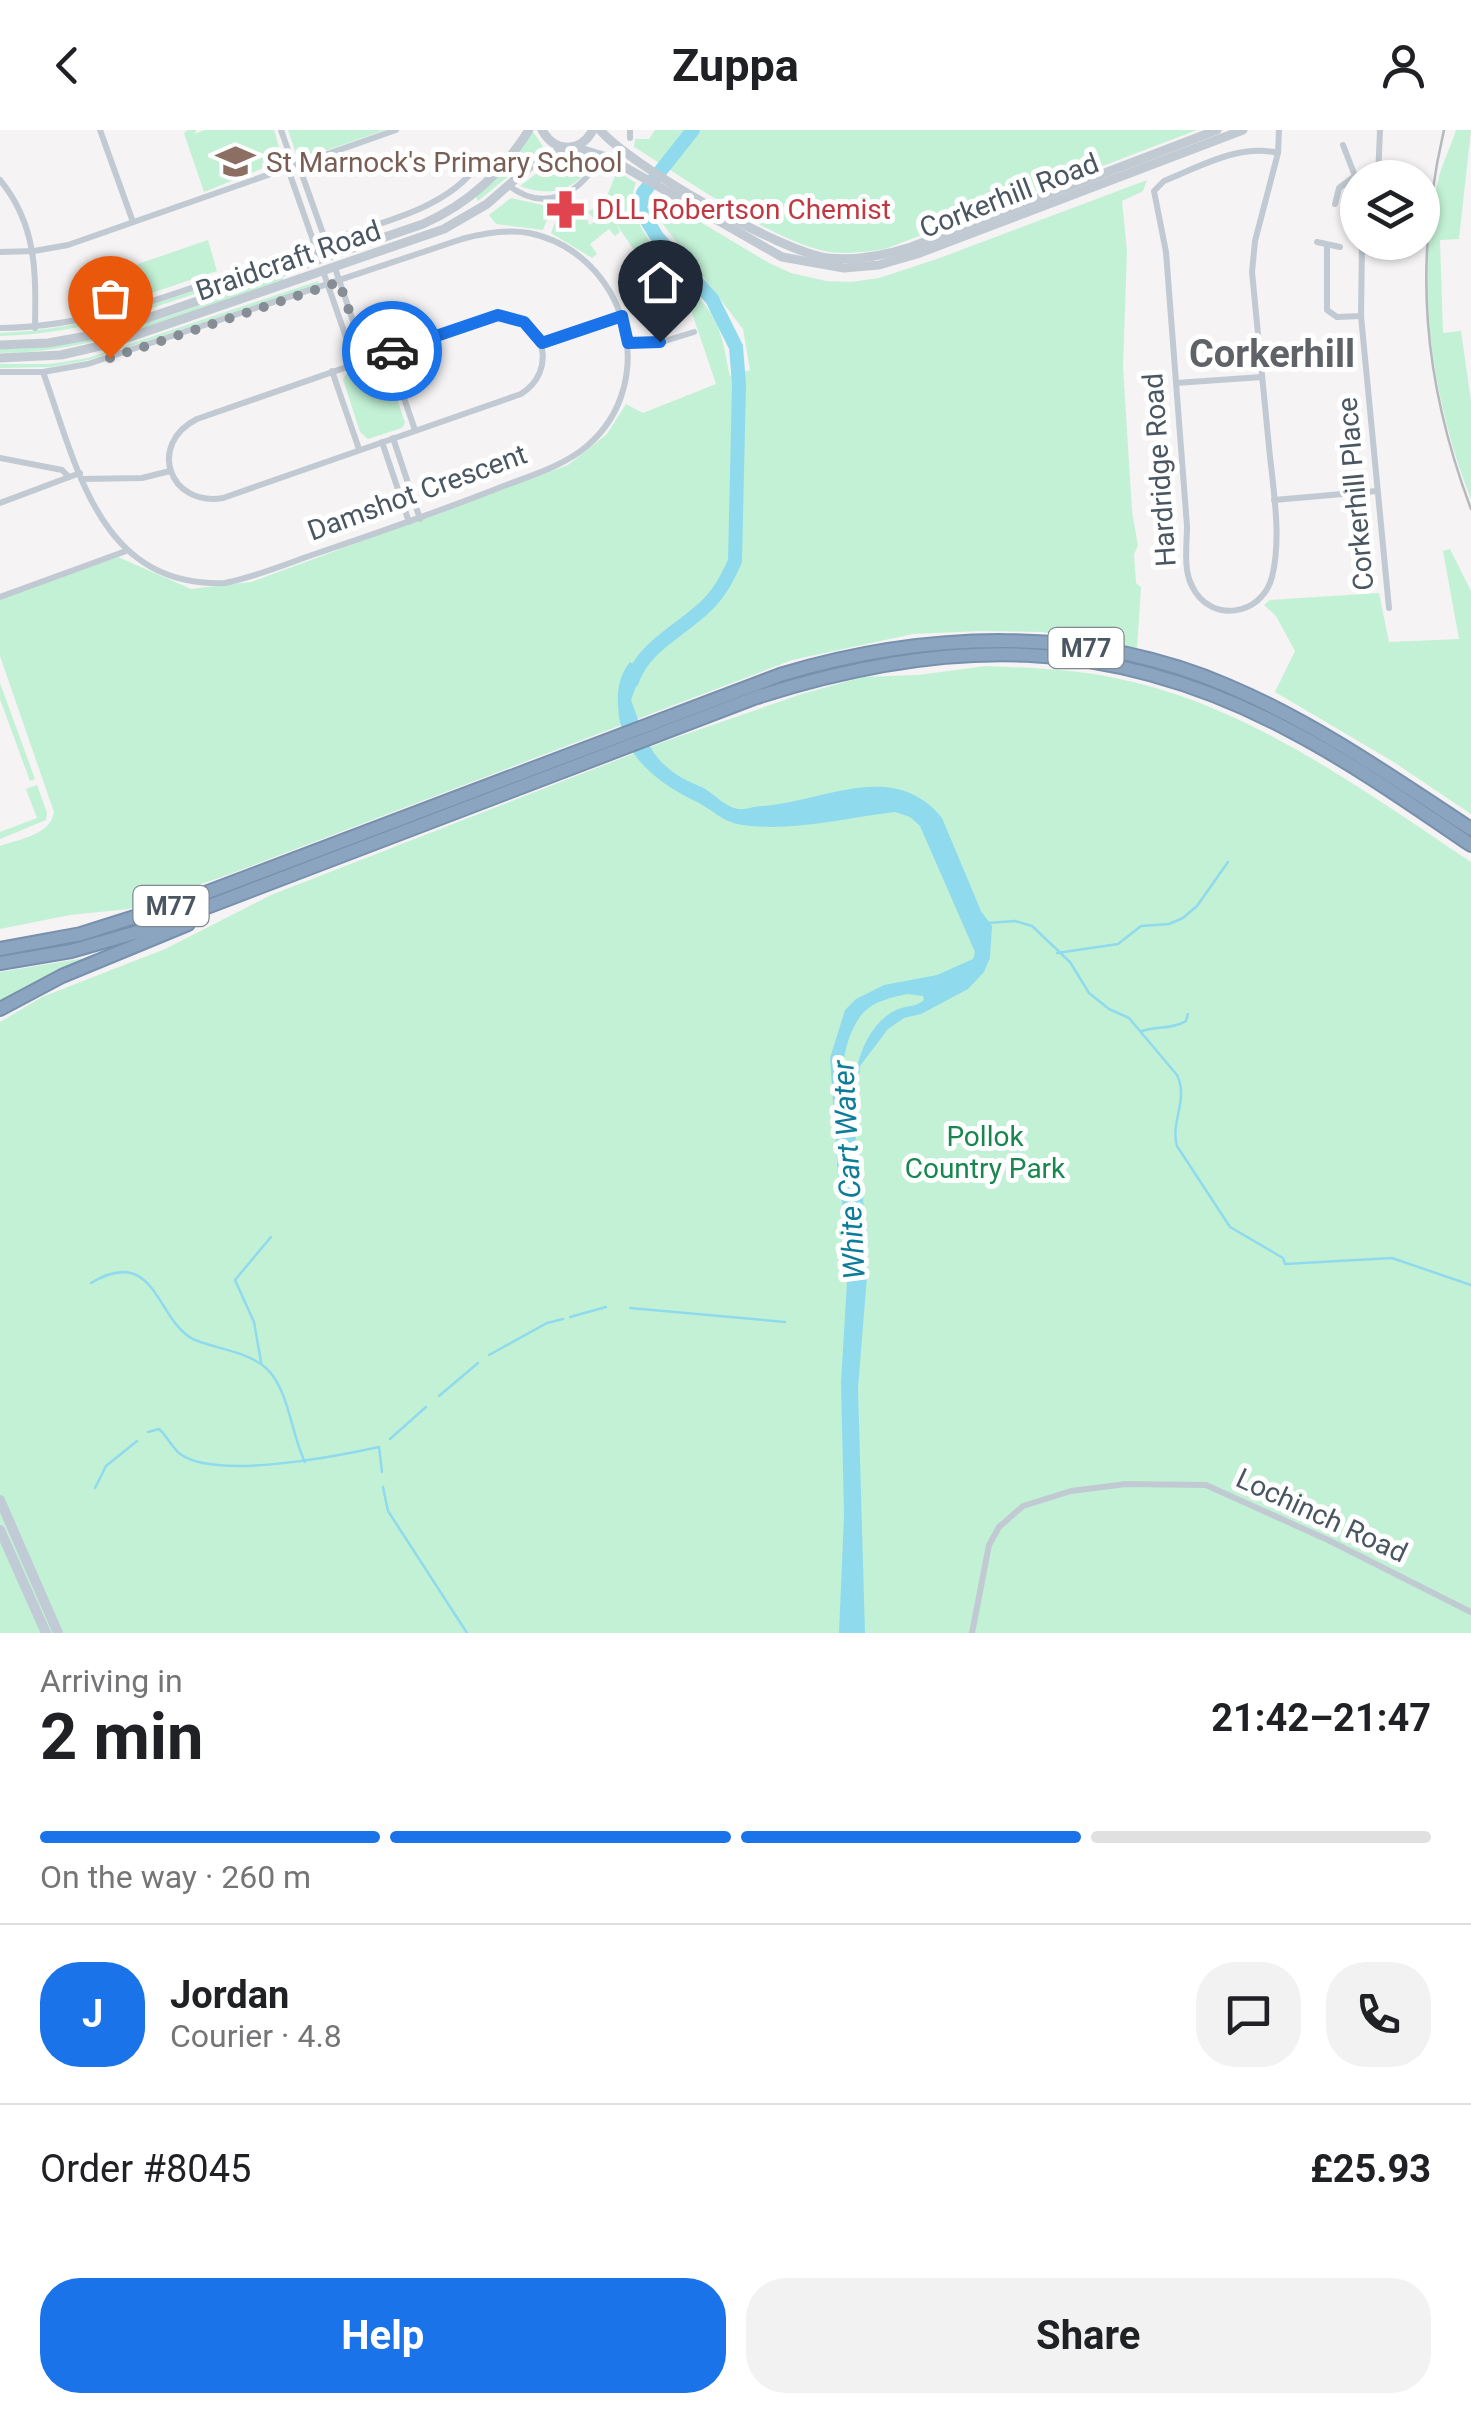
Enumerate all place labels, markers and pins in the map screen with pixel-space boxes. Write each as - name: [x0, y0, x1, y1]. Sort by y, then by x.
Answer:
- school or university icon: St Marnock's Primary School: [215, 141, 257, 183]
- place label: St Marnock's Primary School: [266, 146, 623, 179]
- pharmacy icon: DLL Robertson Chemist: [545, 188, 587, 230]
- place label: DLL Robertson Chemist: [596, 193, 891, 226]
- pin: [618, 240, 703, 343]
- pin: [68, 256, 153, 359]

